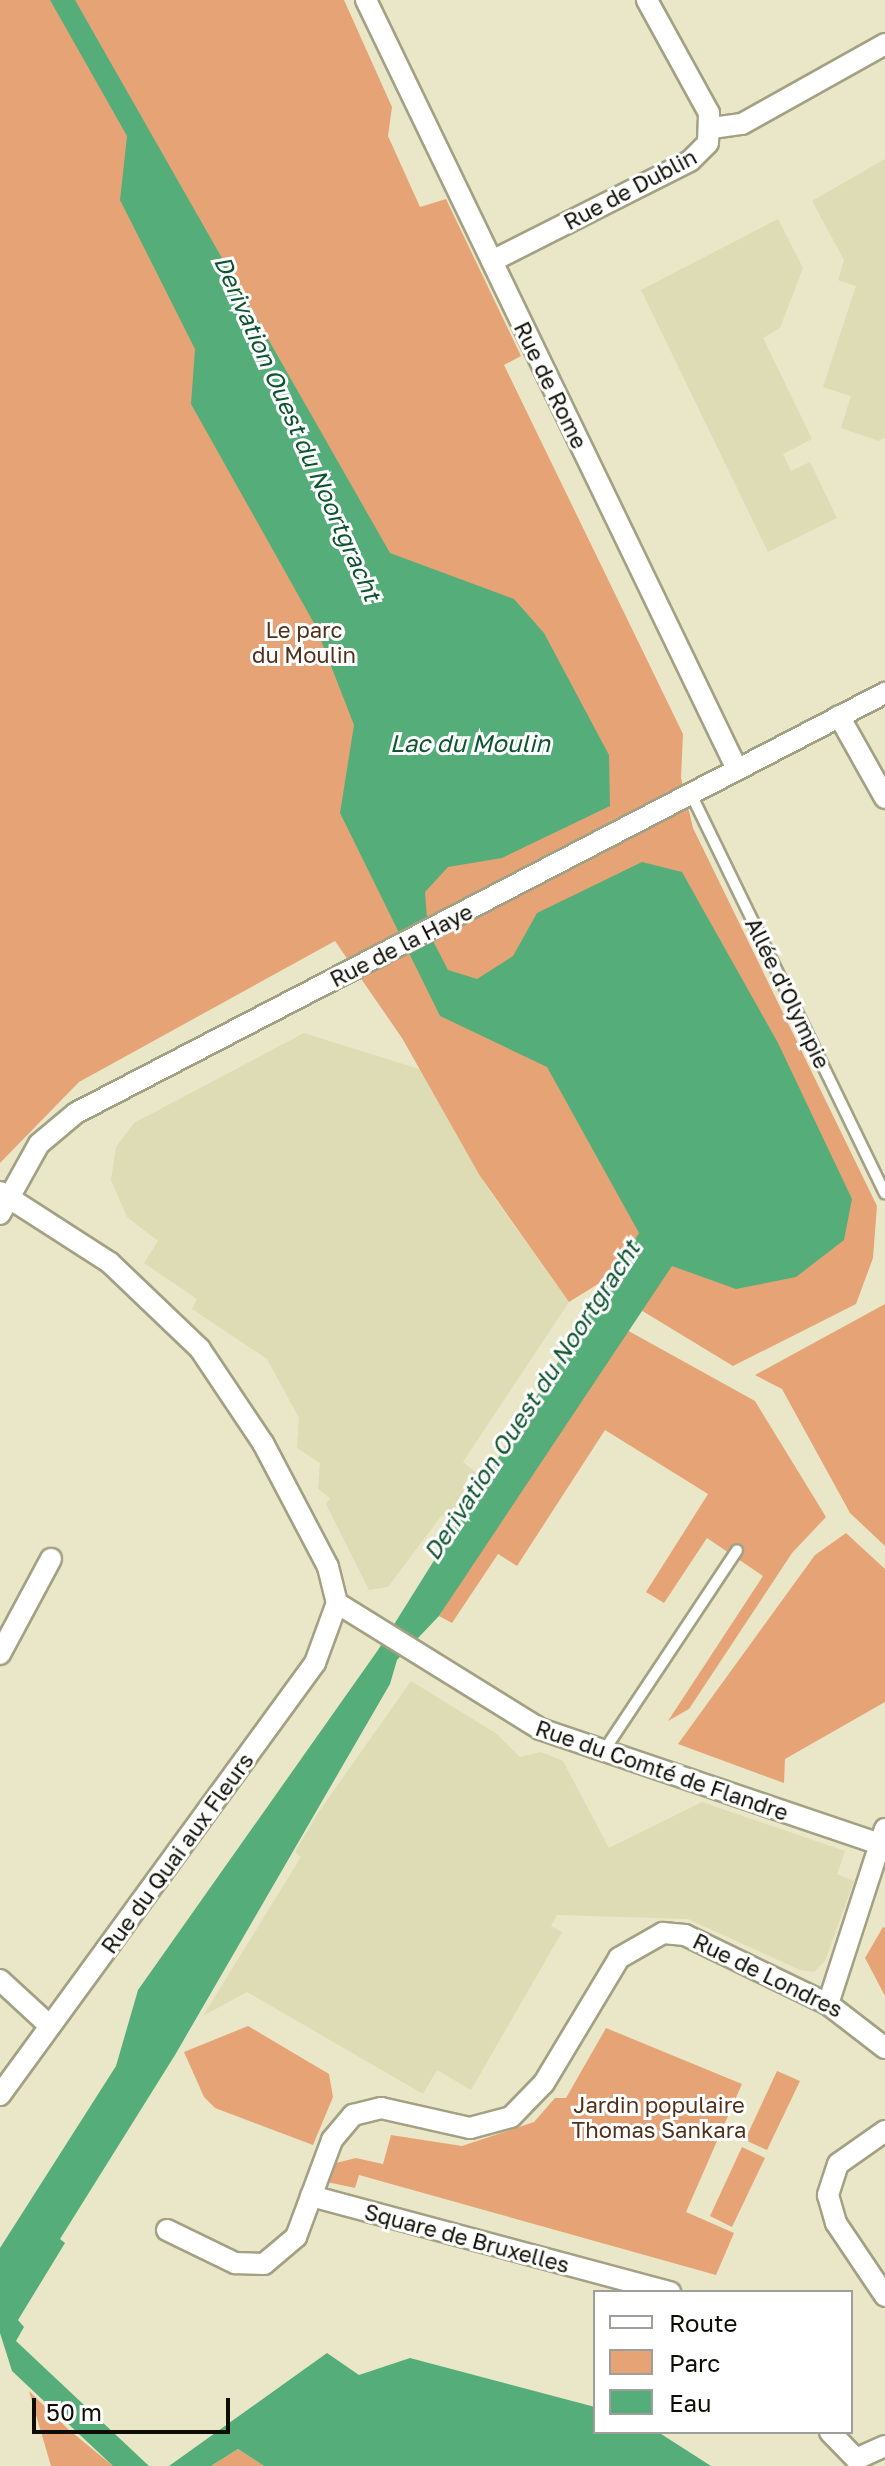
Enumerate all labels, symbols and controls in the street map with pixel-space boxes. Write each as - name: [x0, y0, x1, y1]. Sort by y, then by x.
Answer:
- street label: Rue de Dublin: [559, 143, 701, 235]
- water label: Derivation Ouest du Noortgracht: [209, 251, 387, 605]
- street label: Rue de Rome: [509, 317, 593, 453]
- park label: Le parc du Moulin: [252, 616, 356, 668]
- water label: Lac du Moulin: [390, 729, 550, 757]
- street label: Rue de la Haye: [325, 898, 477, 992]
- street label: Allée d'Olympie: [740, 913, 836, 1073]
- water label: Derivation Ouest du Noortgracht: [417, 1235, 645, 1565]
- street label: Rue du Comté de Flandre: [532, 1714, 792, 1826]
- street label: Rue du Quai aux Fleurs: [95, 1748, 259, 1958]
- street label: Rue de Londres: [689, 1927, 847, 2023]
- park label: Jardin populaire Thomas Sankara: [572, 2091, 746, 2142]
- street label: Square de Bruxelles: [362, 2198, 572, 2278]
- legend: [593, 2290, 853, 2434]
- text: Route: [669, 2308, 738, 2337]
- text: Parc: [669, 2348, 720, 2377]
- scale bar: [36, 2382, 234, 2432]
- text: Eau: [669, 2388, 711, 2417]
- text: 50 m: [46, 2397, 102, 2426]

